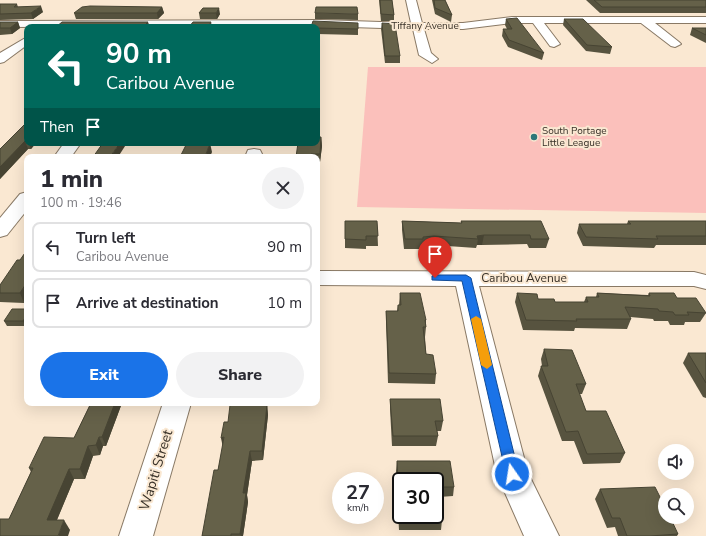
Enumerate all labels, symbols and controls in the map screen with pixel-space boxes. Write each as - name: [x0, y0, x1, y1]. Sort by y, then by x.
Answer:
- street label: Tiffany Avenue: [391, 19, 459, 33]
- text: 90 m: [106, 35, 172, 73]
- icon: left: [40, 40, 92, 92]
- text: Caribou Avenue: [106, 71, 234, 95]
- icon: arrive: [82, 116, 104, 138]
- text: Then: [40, 117, 74, 137]
- place label: South Portage Little League: [542, 124, 607, 150]
- marker: South Portage Little League: [529, 132, 539, 142]
- text: 1 min: [40, 163, 103, 195]
- button: close: [262, 167, 304, 209]
- text: 100 m · 19:46: [40, 194, 122, 212]
- text: Turn left: [76, 228, 135, 248]
- icon: left: [42, 236, 64, 258]
- text: 90 m: [267, 237, 302, 257]
- pin: [418, 237, 452, 278]
- icon: arrive: [424, 243, 446, 265]
- text: Caribou Avenue: [76, 248, 169, 266]
- street label: Caribou Avenue: [481, 270, 567, 286]
- icon: arrive: [42, 292, 64, 314]
- text: Arrive at destination: [76, 293, 219, 313]
- text: 10 m: [267, 293, 302, 313]
- button: Exit: [40, 352, 168, 398]
- button: Share: [176, 352, 304, 398]
- street label: Wapiti Street: [135, 427, 177, 513]
- map controls: [658, 444, 694, 524]
- button: sound: [658, 444, 694, 480]
- position arrow: [491, 453, 533, 495]
- speed limit sign: 30: [392, 472, 444, 524]
- text: 27: [346, 479, 370, 506]
- button: search: [658, 488, 694, 524]
- text: km/h: [347, 501, 369, 515]

